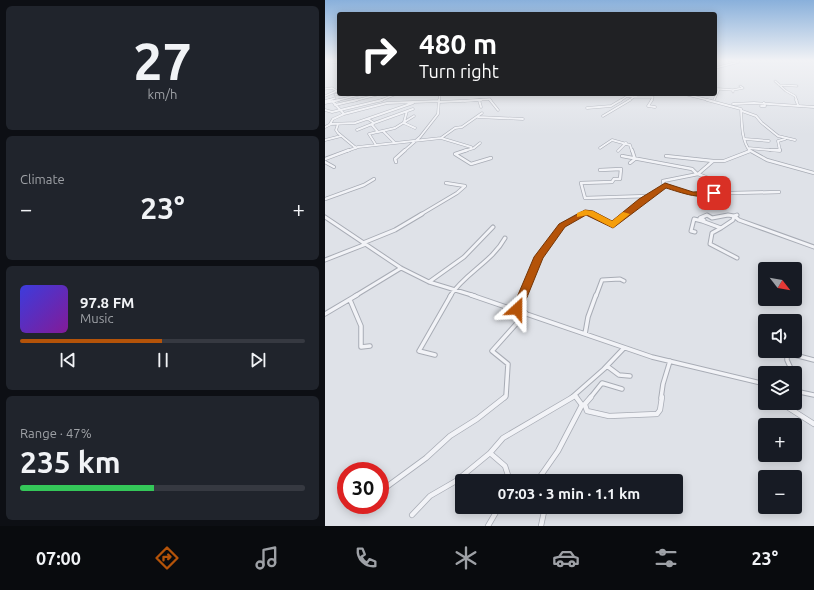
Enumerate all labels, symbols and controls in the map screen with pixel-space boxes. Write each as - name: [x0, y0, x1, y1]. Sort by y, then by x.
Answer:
- icon: right: [353, 28, 405, 80]
- text: 480 m: [419, 28, 497, 59]
- text: 27: [133, 32, 192, 90]
- text: Turn right: [419, 61, 499, 81]
- text: km/h: [147, 87, 178, 101]
- text: Climate: [20, 172, 65, 186]
- pin: [697, 176, 731, 210]
- icon: arrive: [703, 182, 725, 204]
- text: 23°: [140, 191, 185, 225]
- text: −: [20, 196, 32, 221]
- text: +: [293, 196, 305, 221]
- north arrow: [758, 262, 802, 306]
- map controls: [758, 262, 802, 514]
- position arrow: [496, 288, 538, 330]
- text: 97.8 FM: [80, 294, 134, 311]
- text: Music: [80, 311, 114, 325]
- button: sound: [758, 314, 802, 358]
- icon: previous: [57, 349, 79, 371]
- icon: pause: [152, 349, 174, 371]
- icon: next: [247, 349, 269, 371]
- button: layers: [758, 366, 802, 410]
- button: +: [758, 418, 802, 462]
- text: Range · 47%: [20, 426, 92, 440]
- text: 235 km: [20, 445, 121, 479]
- speed limit sign: 30: [337, 462, 389, 514]
- button: −: [758, 470, 802, 514]
- text: 07:03 · 3 min · 1.1 km: [498, 485, 640, 502]
- icon: directions: [153, 544, 181, 572]
- icon: music: [253, 544, 281, 572]
- icon: phone: [352, 544, 380, 572]
- icon: climate: [452, 544, 480, 572]
- icon: car: [552, 544, 580, 572]
- icon: filters: [652, 544, 680, 572]
- text: 07:00: [36, 548, 81, 568]
- text: 23°: [751, 548, 778, 568]

